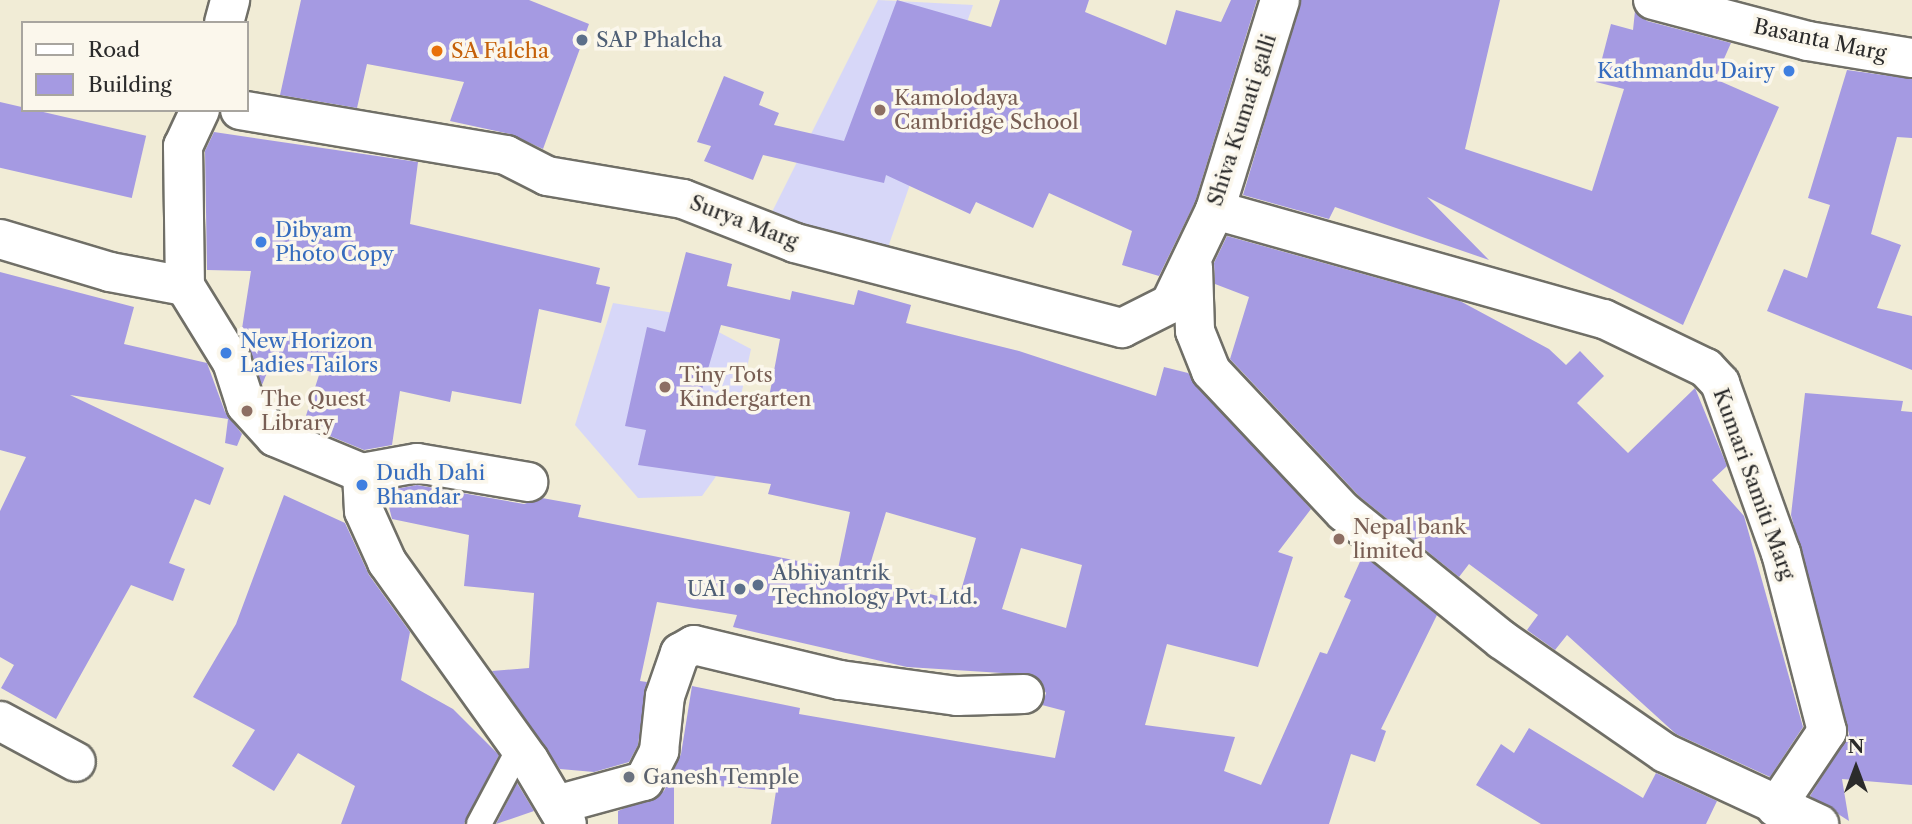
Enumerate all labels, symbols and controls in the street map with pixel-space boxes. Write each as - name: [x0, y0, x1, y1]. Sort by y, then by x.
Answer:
- street label: Basanta Marg: [1751, 14, 1889, 66]
- legend: [21, 21, 248, 112]
- place label: SAP Phalcha: [596, 27, 723, 53]
- street label: Shiva Kumati galli: [1202, 31, 1282, 209]
- marker: SAP Phalcha: [574, 32, 590, 48]
- text: Road: [88, 37, 140, 62]
- place label: SA Falcha: [451, 38, 550, 64]
- marker: SA Falcha: [429, 43, 445, 59]
- place label: Kathmandu Dairy: [1597, 58, 1775, 84]
- marker: Kathmandu Dairy: [1781, 63, 1797, 79]
- text: Building: [88, 72, 172, 97]
- place label: Kamolodaya Cambridge School: [894, 85, 1079, 135]
- marker: Kamolodaya Cambridge School: [872, 102, 888, 118]
- street label: Surya Marg: [686, 190, 802, 254]
- place label: Dibyam Photo Copy: [275, 217, 394, 267]
- marker: Dibyam Photo Copy: [253, 234, 269, 250]
- place label: New Horizon Ladies Tailors: [240, 328, 379, 378]
- marker: New Horizon Ladies Tailors: [218, 345, 234, 361]
- place label: Tiny Tots Kindergarten: [679, 362, 811, 412]
- marker: Tiny Tots Kindergarten: [657, 379, 673, 395]
- street label: Kumari Samiti Marg: [1708, 385, 1800, 583]
- place label: The Quest Library: [261, 386, 366, 436]
- marker: The Quest Library: [239, 403, 255, 419]
- place label: Dudh Dahi Bhandar: [376, 460, 485, 510]
- marker: Dudh Dahi Bhandar: [354, 477, 370, 493]
- place label: Nepal bank limited: [1353, 514, 1466, 564]
- marker: Nepal bank limited: [1331, 531, 1347, 547]
- place label: Abhiyantrik Technology Pvt. Ltd.: [772, 560, 978, 610]
- place label: UAI: [687, 576, 726, 602]
- marker: Abhiyantrik Technology Pvt. Ltd.: [750, 577, 766, 593]
- marker: UAI: [732, 581, 748, 597]
- north arrow: [1821, 733, 1891, 803]
- text: N: [1848, 735, 1864, 758]
- place label: Ganesh Temple: [643, 764, 800, 790]
- marker: Ganesh Temple: [621, 769, 637, 785]

